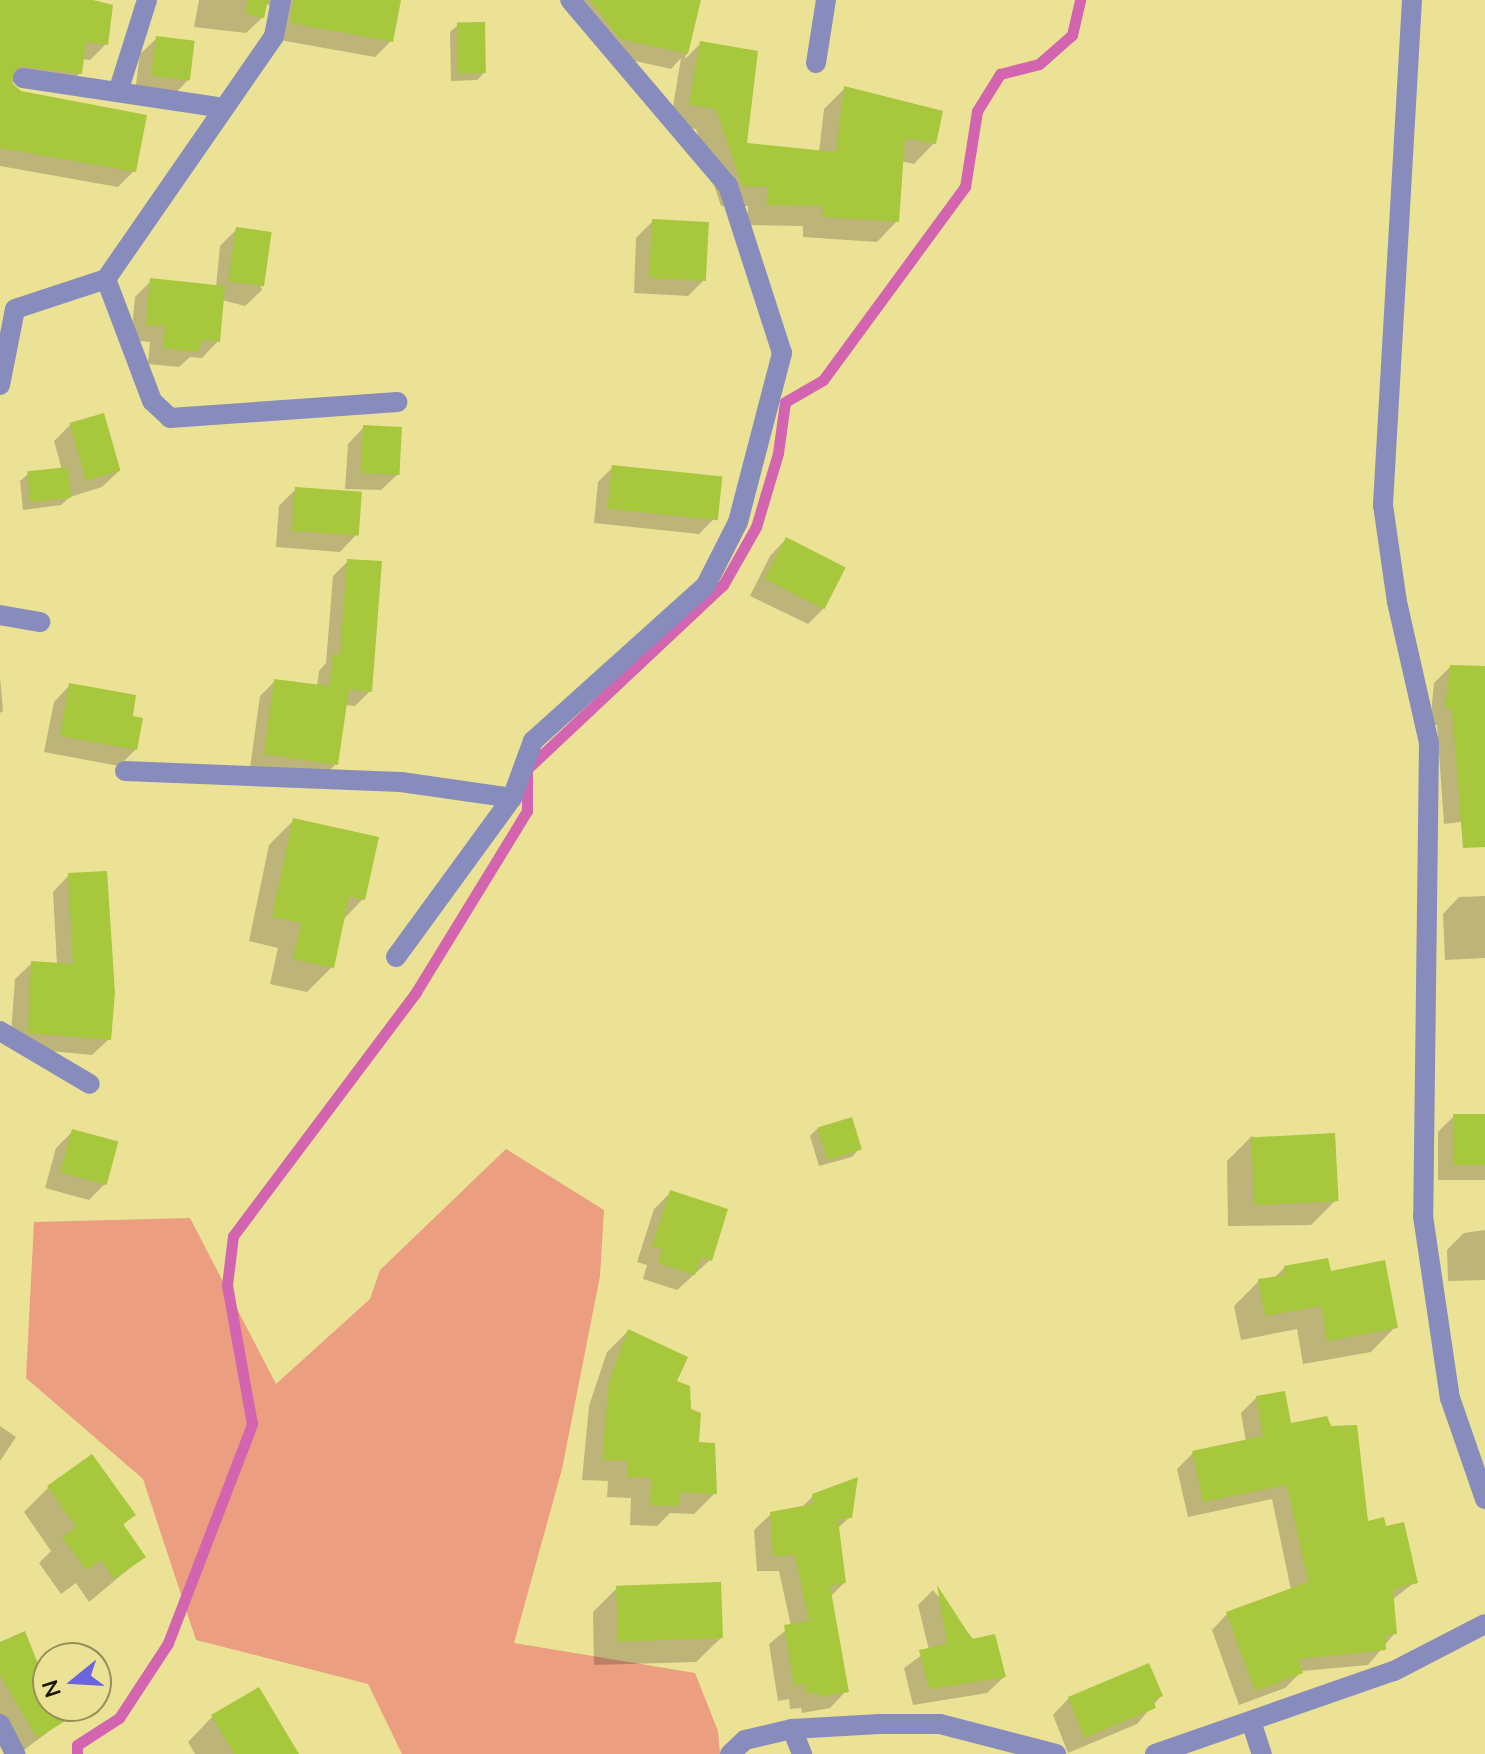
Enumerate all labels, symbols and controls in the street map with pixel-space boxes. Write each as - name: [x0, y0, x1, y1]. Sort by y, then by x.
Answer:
- north arrow: [32, 1642, 112, 1722]
- text: N: [35, 1677, 67, 1701]

